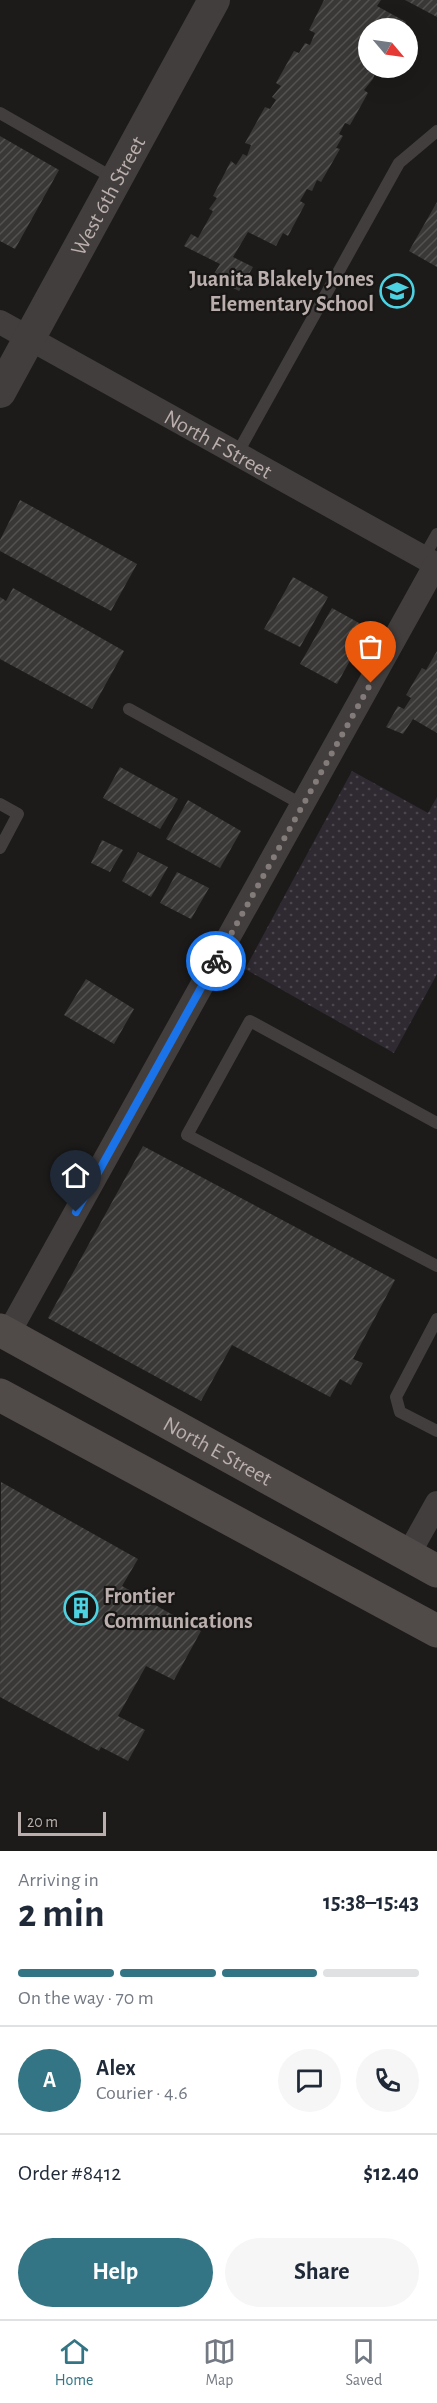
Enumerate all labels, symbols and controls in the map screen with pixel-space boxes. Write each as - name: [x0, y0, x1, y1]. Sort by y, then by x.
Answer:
- north arrow: [358, 18, 418, 78]
- map controls: [358, 18, 418, 78]
- street label: West 6th Street: [67, 133, 149, 259]
- place label: Juanita Blakely Jones Elementary School: [189, 268, 374, 316]
- school or university icon: Juanita Blakely Jones Elementary School: [379, 273, 415, 309]
- street label: North F Street: [160, 406, 276, 483]
- pin: [345, 621, 396, 683]
- icon: bag: [354, 630, 387, 663]
- courier: [186, 931, 246, 991]
- icon: bike: [200, 945, 233, 978]
- pin: [50, 1150, 101, 1212]
- icon: home: [59, 1159, 92, 1192]
- street label: North E Street: [159, 1412, 276, 1490]
- place label: Frontier Communications: [104, 1585, 253, 1632]
- building icon: Frontier Communications: [63, 1590, 99, 1626]
- scale bar: [18, 1809, 106, 1836]
- text: 20 m: [27, 1814, 58, 1830]
- text: Arriving in: [18, 1870, 99, 1890]
- text: 15:38–15:43: [323, 1891, 419, 1913]
- text: 2 min: [18, 1895, 105, 1934]
- text: On the way · 70 m: [18, 1988, 154, 2008]
- button: chat: [278, 2049, 341, 2112]
- button: phone: [356, 2049, 419, 2112]
- text: Alex: [96, 2057, 136, 2079]
- text: A: [43, 2069, 56, 2091]
- text: Courier · 4.6: [96, 2083, 188, 2103]
- text: Order #8412: [18, 2162, 121, 2184]
- text: $12.40: [363, 2162, 419, 2184]
- button: Help: [18, 2238, 213, 2307]
- button: Share: [225, 2238, 419, 2307]
- tab: Home: [55, 2335, 93, 2390]
- tab: Map: [203, 2335, 236, 2390]
- tab: Saved: [346, 2335, 382, 2390]

